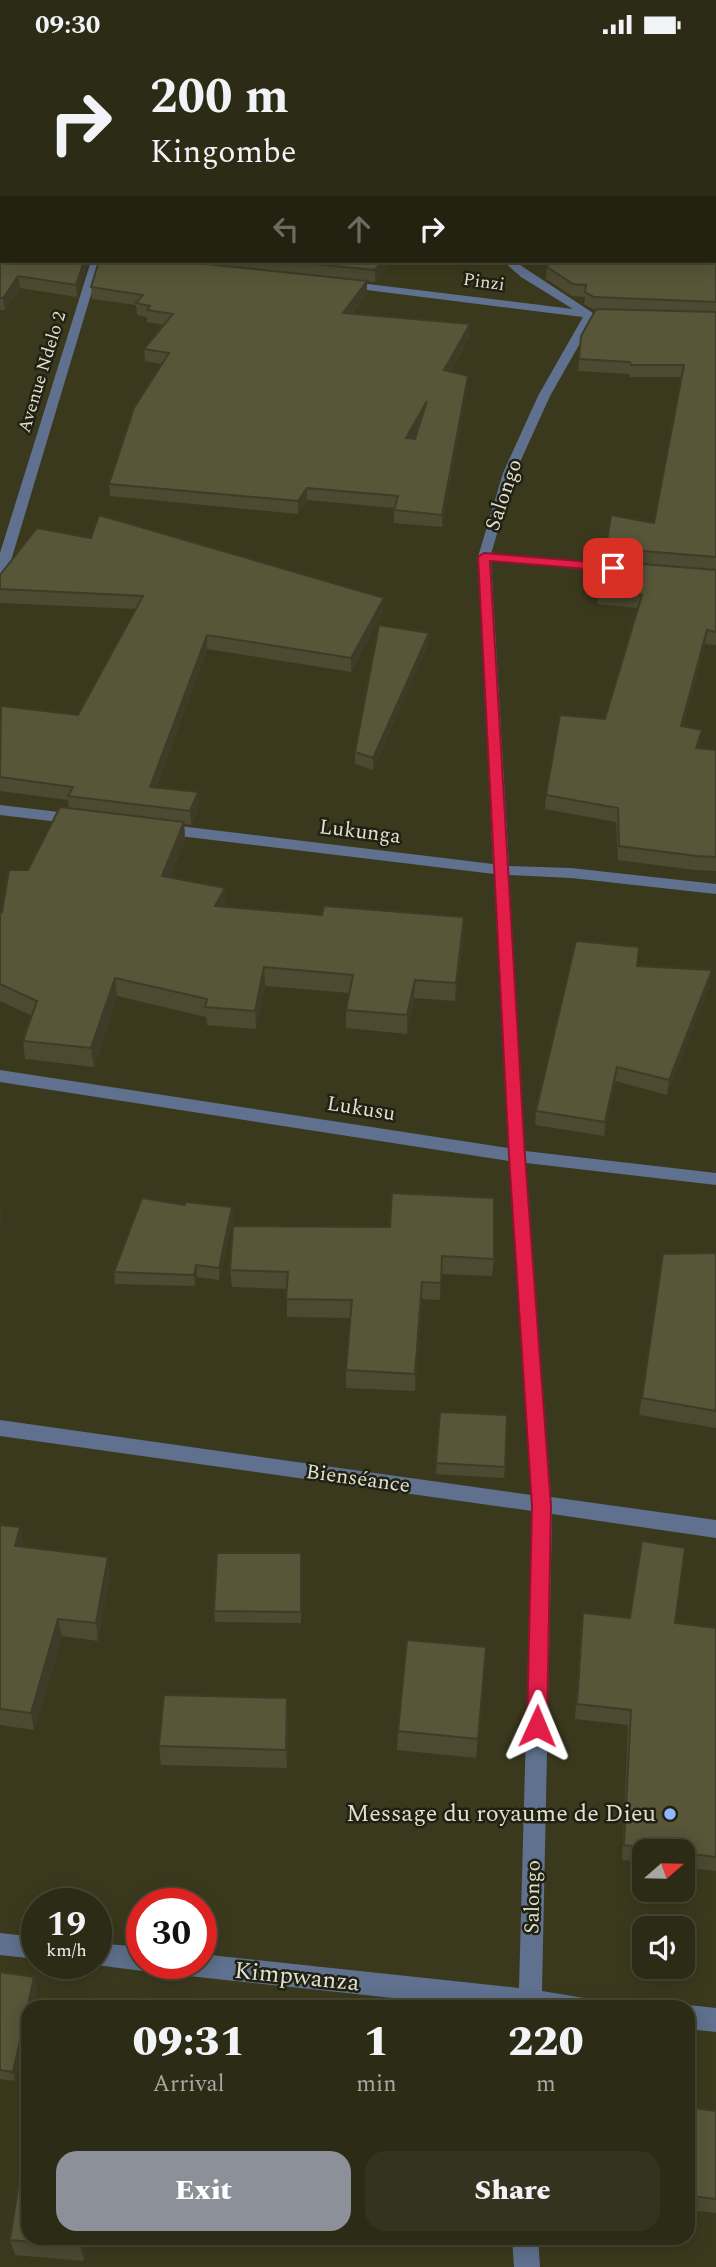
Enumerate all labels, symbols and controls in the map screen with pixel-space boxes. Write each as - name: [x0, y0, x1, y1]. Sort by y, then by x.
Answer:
- text: 09:30: [35, 5, 100, 45]
- text: 200 m: [150, 60, 289, 135]
- icon: right: [35, 77, 126, 168]
- text: Kingombe: [150, 128, 296, 177]
- icon: left: [267, 210, 305, 248]
- icon: ahead: [340, 210, 378, 248]
- icon: right: [413, 210, 451, 248]
- street label: Pinzi: [461, 266, 507, 298]
- street label: Avenue Ndelo 2: [11, 308, 73, 436]
- street label: Salongo: [477, 455, 531, 535]
- pin: [583, 538, 643, 598]
- icon: arrive: [594, 549, 632, 587]
- street label: Lukunga: [317, 811, 403, 853]
- street label: Lukusu: [324, 1088, 398, 1130]
- street label: Bienséance: [304, 1456, 412, 1502]
- position arrow: [500, 1689, 574, 1763]
- place label: Message du royaume de Dieu: [346, 1796, 656, 1832]
- marker: Message du royaume de Dieu: [662, 1806, 678, 1822]
- north arrow: [632, 1839, 695, 1902]
- map controls: [632, 1839, 695, 1979]
- street label: Salongo: [516, 1860, 550, 1934]
- speed limit sign: 30: [126, 1888, 217, 1979]
- text: 19: [47, 1898, 86, 1951]
- button: sound: [632, 1916, 695, 1979]
- text: km/h: [46, 1937, 87, 1964]
- street label: Kimpwanza: [233, 1953, 362, 2001]
- text: 09:31: [132, 2011, 245, 2074]
- text: 1: [364, 2011, 389, 2074]
- text: 220: [508, 2011, 584, 2074]
- text: Arrival: [153, 2067, 225, 2102]
- text: min: [356, 2067, 397, 2102]
- text: m: [536, 2067, 556, 2102]
- button: Exit: [56, 2151, 351, 2231]
- button: Share: [365, 2151, 660, 2231]

